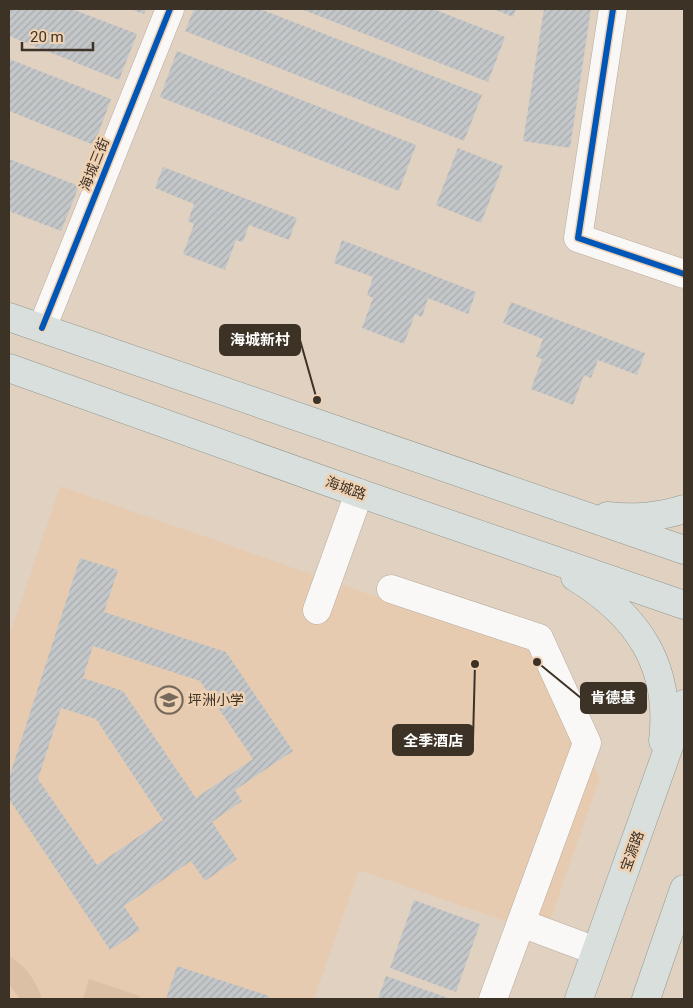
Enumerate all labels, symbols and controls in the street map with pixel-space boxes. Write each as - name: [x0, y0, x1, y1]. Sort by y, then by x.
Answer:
- scale bar: [22, 20, 94, 52]
- text: 20 m: [30, 28, 64, 46]
- street label: 海城三街: [76, 135, 112, 193]
- callout: 海城新村: [220, 325, 300, 355]
- text: 海城新村: [230, 331, 290, 349]
- street label: 海城路: [324, 473, 368, 503]
- callout: 肯德基: [581, 683, 646, 713]
- school or university icon: 坪洲小学: [154, 685, 184, 715]
- text: 肯德基: [590, 689, 636, 707]
- place label: 坪洲小学: [188, 692, 244, 708]
- callout: 全季酒店: [393, 725, 473, 755]
- text: 全季酒店: [403, 732, 463, 750]
- street label: 宝源路: [617, 829, 647, 873]

